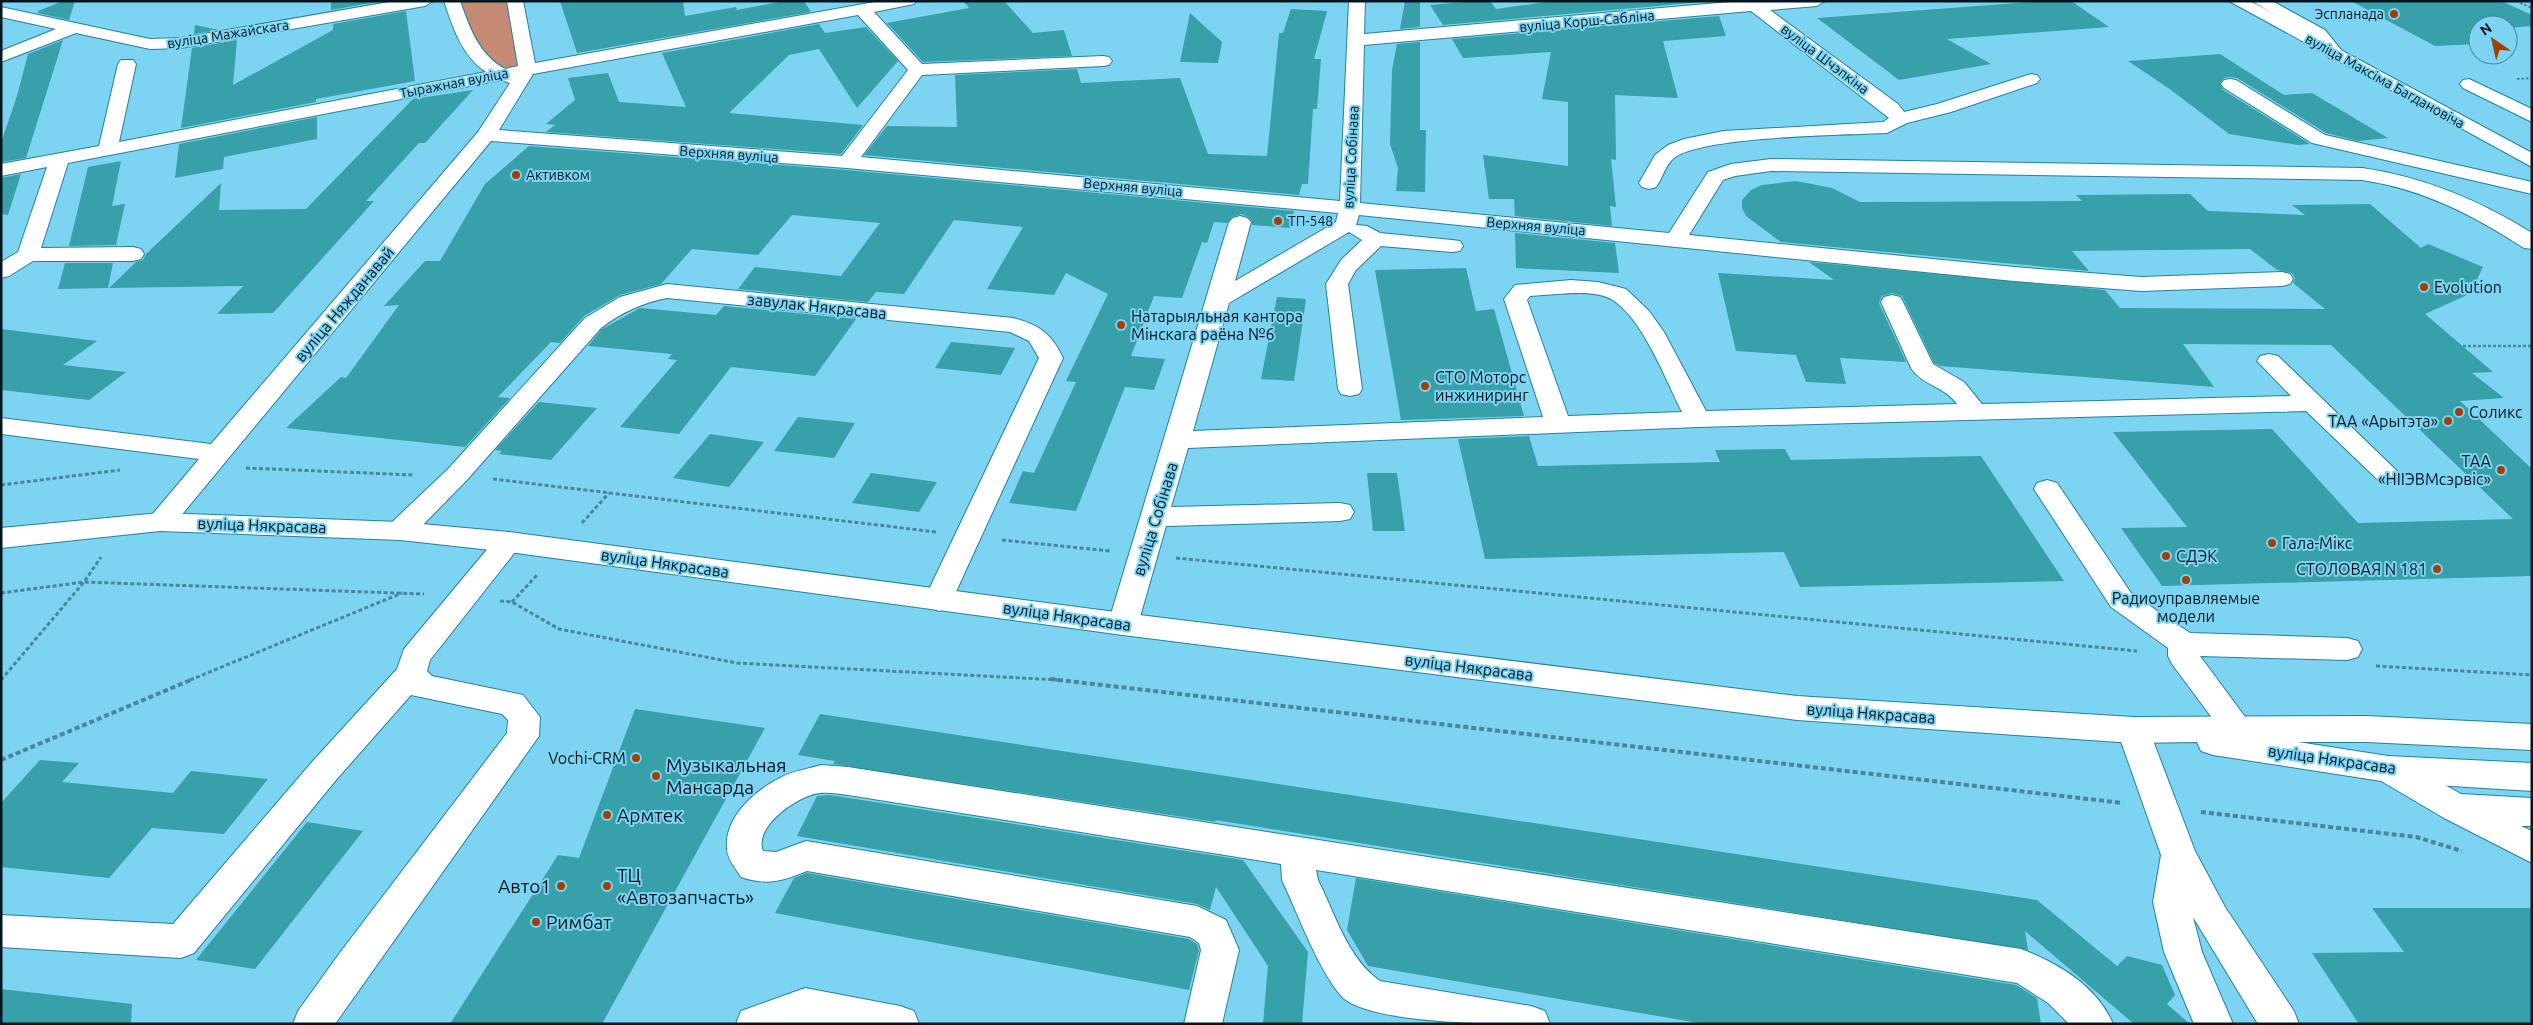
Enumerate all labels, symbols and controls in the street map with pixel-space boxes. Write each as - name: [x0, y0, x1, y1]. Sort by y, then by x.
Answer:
- place label: Эспланада: [2315, 6, 2384, 22]
- street label: вуліца Корш-Сабліна: [1519, 7, 1655, 35]
- marker: Эспланада: [2388, 8, 2400, 20]
- north arrow: [2468, 15, 2518, 65]
- street label: вуліца Мажайскага: [166, 16, 290, 52]
- text: N: [2477, 20, 2495, 39]
- street label: вуліца Шчэпкіна: [1778, 21, 1872, 97]
- street label: вуліца Максіма Багдановіча: [2303, 30, 2467, 132]
- street label: Тыражная вуліца: [398, 65, 510, 101]
- street label: вуліца Собінава: [1340, 105, 1362, 209]
- street label: Верхняя вуліца: [679, 143, 779, 165]
- place label: Активком: [526, 167, 590, 183]
- marker: Активком: [510, 169, 522, 181]
- street label: Верхняя вуліца: [1083, 175, 1183, 199]
- place label: ТП-548: [1288, 213, 1333, 229]
- street label: Верхняя вуліца: [1486, 214, 1586, 238]
- marker: ТП-548: [1272, 215, 1284, 227]
- street label: вуліца Няжданавай: [291, 243, 397, 365]
- place label: Evolution: [2434, 278, 2502, 296]
- marker: Evolution: [2418, 281, 2430, 293]
- street label: завулак Някрасава: [746, 290, 888, 322]
- place label: Натарыяльная кантора Мінскага раёна №6: [1131, 307, 1303, 343]
- marker: Натарыяльная кантора Мінскага раёна №6: [1115, 319, 1127, 331]
- place label: СТО Моторс инжиниринг: [1435, 368, 1529, 404]
- marker: СТО Моторс инжиниринг: [1419, 380, 1431, 392]
- place label: Соликс: [2469, 403, 2523, 421]
- marker: Соликс: [2453, 406, 2465, 418]
- place label: ТАА «Арытэта»: [2328, 412, 2438, 430]
- marker: ТАА «Арытэта»: [2442, 415, 2454, 427]
- place label: ТАА «НІІЭВМсэрвіс»: [2378, 452, 2492, 488]
- street label: вуліца Собінава: [1129, 460, 1181, 578]
- marker: ТАА «НІІЭВМсэрвіс»: [2495, 464, 2507, 476]
- street label: вуліца Някрасава: [197, 514, 327, 536]
- place label: Гала-Мікс: [2282, 534, 2353, 552]
- marker: Гала-Мікс: [2266, 537, 2278, 549]
- street label: вуліца Някрасава: [600, 545, 730, 581]
- place label: СДЭК: [2176, 547, 2217, 565]
- marker: СДЭК: [2160, 550, 2172, 562]
- place label: СТОЛОВАЯ N 181: [2296, 560, 2427, 578]
- marker: СТОЛОВАЯ N 181: [2431, 563, 2443, 575]
- marker: Радиоуправляемые модели: [2180, 574, 2192, 586]
- place label: Радиоуправляемые модели: [2112, 589, 2260, 625]
- street label: вуліца Някрасава: [1002, 598, 1132, 634]
- street label: вуліца Някрасава: [1404, 650, 1534, 684]
- street label: вуліца Някрасава: [1806, 700, 1936, 726]
- street label: вуліца Някрасава: [2267, 741, 2397, 777]
- place label: Vochi-CRM: [548, 749, 626, 767]
- marker: Vochi-CRM: [630, 752, 642, 764]
- place label: Музыкальная Мансарда: [666, 754, 786, 798]
- marker: Музыкальная Мансарда: [650, 770, 662, 782]
- place label: Армтек: [617, 804, 683, 826]
- marker: Армтек: [601, 809, 613, 821]
- place label: ТЦ «Автозапчасть»: [617, 864, 754, 908]
- place label: Авто1: [498, 875, 551, 897]
- marker: Авто1: [555, 880, 567, 892]
- marker: ТЦ «Автозапчасть»: [601, 880, 613, 892]
- place label: Римбат: [546, 911, 612, 933]
- marker: Римбат: [530, 916, 542, 928]

